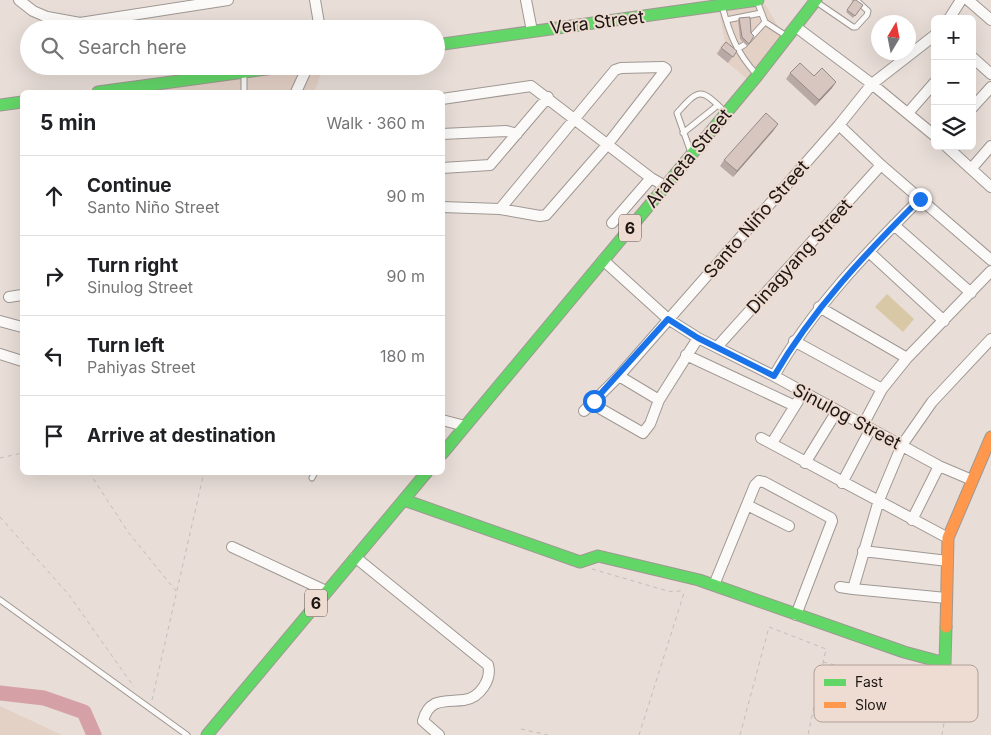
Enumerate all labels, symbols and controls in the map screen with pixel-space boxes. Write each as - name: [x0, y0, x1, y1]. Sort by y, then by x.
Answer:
- street label: Vera Street: [549, 6, 645, 38]
- north arrow: [871, 15, 916, 60]
- map controls: [931, 15, 976, 150]
- button: +: [931, 15, 976, 60]
- search box: [20, 20, 445, 75]
- icon: search: [38, 34, 66, 62]
- text: Search here: [78, 36, 187, 59]
- button: −: [931, 60, 976, 105]
- street label: Araneta Street: [641, 104, 735, 212]
- button: layers: [931, 105, 976, 150]
- text: 5 min: [40, 110, 96, 135]
- text: Walk · 360 m: [326, 113, 425, 133]
- street label: Santo Niño Street: [699, 156, 813, 282]
- text: Continue: [87, 174, 172, 197]
- icon: ahead: [40, 182, 68, 210]
- text: 90 m: [386, 186, 425, 206]
- route end: [909, 188, 932, 211]
- street label: Dinagyang Street: [742, 194, 856, 318]
- text: Santo Niño Street: [87, 197, 220, 217]
- road number: 6: [619, 214, 641, 242]
- text: Turn right: [87, 254, 178, 277]
- icon: right: [40, 262, 68, 290]
- text: 90 m: [386, 266, 425, 286]
- text: Sinulog Street: [87, 277, 193, 297]
- text: Turn left: [87, 334, 165, 357]
- icon: left: [40, 342, 68, 370]
- text: 180 m: [380, 346, 425, 366]
- text: Pahiyas Street: [87, 357, 196, 377]
- street label: Sinulog Street: [789, 379, 905, 453]
- route start: [583, 390, 606, 413]
- icon: arrive: [40, 422, 68, 450]
- text: Arrive at destination: [87, 424, 276, 447]
- road number: 6: [305, 590, 327, 616]
- legend: [814, 665, 978, 722]
- text: Fast: [855, 673, 883, 690]
- text: Slow: [855, 696, 887, 713]

